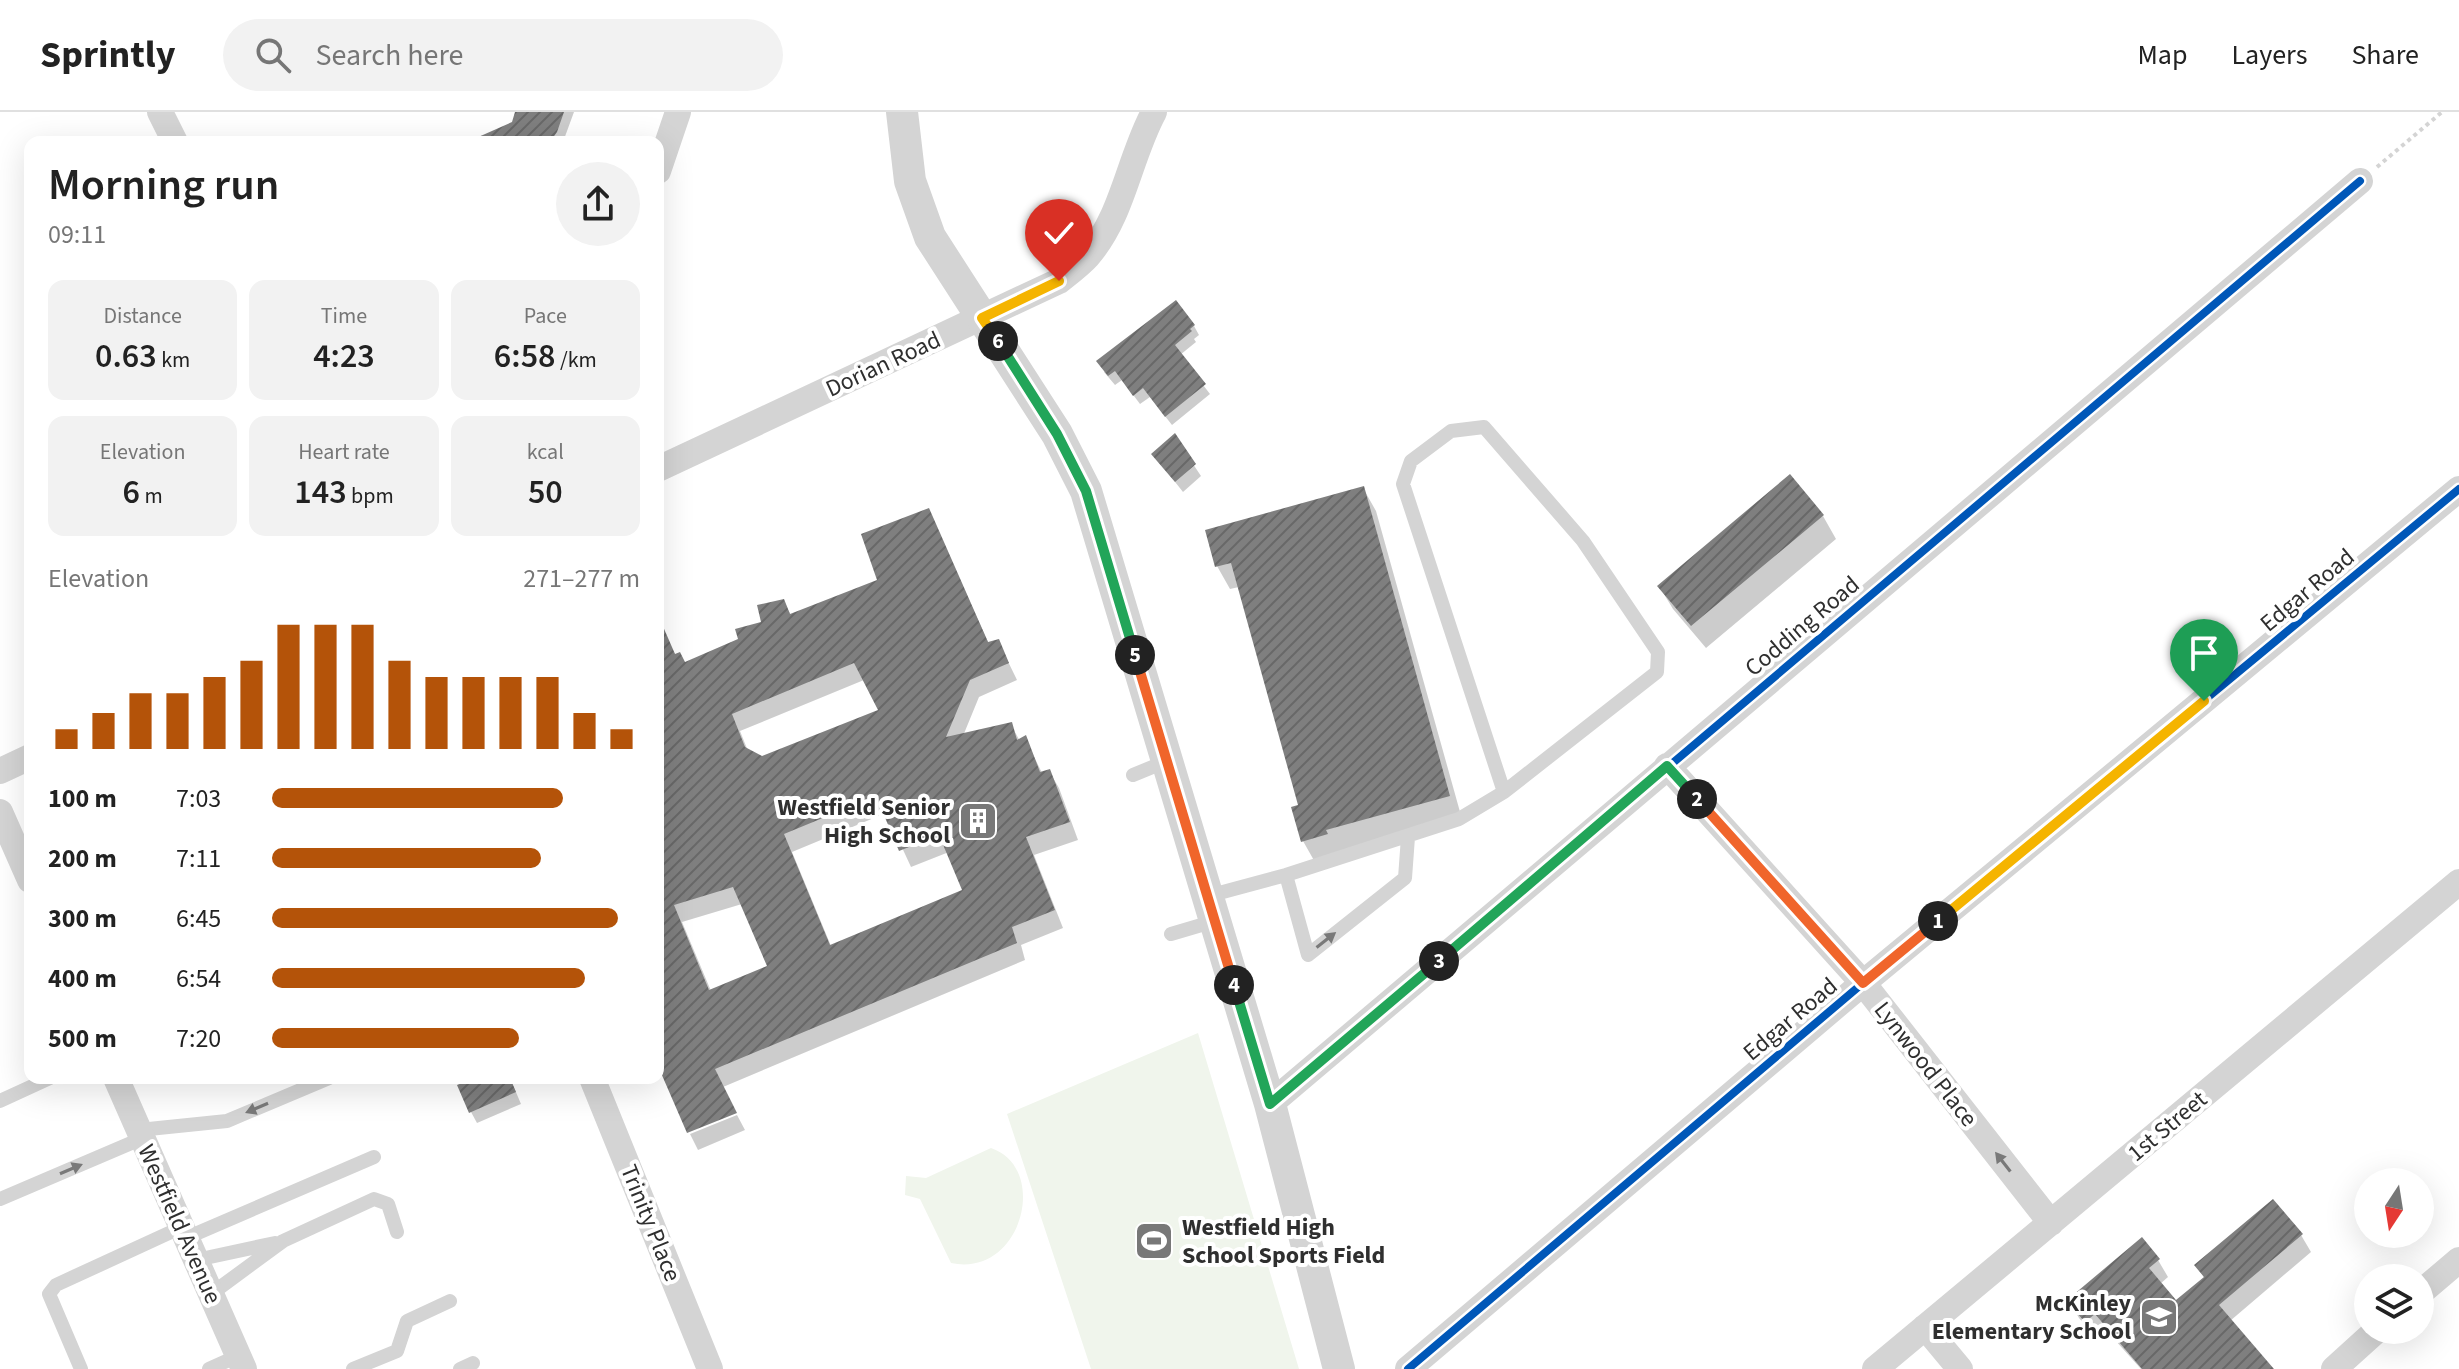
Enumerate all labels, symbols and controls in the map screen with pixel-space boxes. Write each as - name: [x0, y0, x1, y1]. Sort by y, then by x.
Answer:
- search box: [223, 19, 783, 91]
- text: Sprintly: [40, 28, 175, 82]
- icon: search: [251, 33, 295, 77]
- text: Search here: [315, 34, 463, 77]
- text: Map: [2137, 35, 2187, 75]
- text: Layers: [2231, 35, 2307, 75]
- text: Share: [2351, 35, 2419, 75]
- text: Morning run: [48, 154, 279, 217]
- button: share: [556, 162, 640, 246]
- pin: [1025, 199, 1093, 281]
- icon: check: [1037, 211, 1081, 255]
- text: 09:11: [48, 216, 106, 253]
- text: Distance: [104, 300, 182, 332]
- text: Time: [321, 300, 367, 332]
- text: Pace: [524, 300, 567, 332]
- pin: 6: [978, 321, 1018, 361]
- street label: Dorian Road: [820, 322, 947, 406]
- text: 6: [992, 325, 1004, 357]
- text: 0.63: [95, 332, 157, 381]
- text: 4:23: [313, 332, 375, 381]
- text: 6:58: [494, 332, 556, 381]
- text: km: [157, 344, 190, 376]
- text: /km: [556, 344, 597, 376]
- text: Elevation: [100, 436, 186, 468]
- text: Heart rate: [298, 436, 390, 468]
- text: kcal: [527, 436, 564, 468]
- text: 6: [123, 468, 140, 517]
- text: 143: [294, 468, 347, 517]
- text: 50: [528, 468, 563, 517]
- text: m: [140, 480, 163, 512]
- text: bpm: [347, 480, 394, 512]
- street label: Edgar Road: [2252, 540, 2362, 640]
- text: Elevation: [48, 560, 149, 597]
- text: 271–277 m: [523, 560, 640, 597]
- street label: Codding Road: [1737, 568, 1867, 685]
- pin: [2170, 619, 2238, 701]
- icon: arrive: [2182, 631, 2226, 675]
- pin: 5: [1115, 635, 1155, 675]
- text: 5: [1129, 639, 1141, 671]
- pin: 2: [1677, 779, 1717, 819]
- text: 100 m: [48, 780, 117, 817]
- text: 7:03: [176, 780, 221, 817]
- text: 2: [1691, 783, 1703, 815]
- place label: Westfield Senior High School: [777, 790, 950, 853]
- building icon: Westfield Senior High School: [957, 800, 999, 842]
- text: 200 m: [48, 840, 117, 877]
- text: 7:11: [176, 840, 221, 877]
- text: 300 m: [48, 900, 117, 937]
- text: 6:45: [176, 900, 221, 937]
- pin: 1: [1918, 901, 1958, 941]
- text: 1: [1932, 905, 1944, 937]
- one-way arrow: [1316, 933, 1336, 949]
- pin: 3: [1419, 941, 1459, 981]
- text: 3: [1433, 945, 1445, 977]
- text: 400 m: [48, 960, 117, 997]
- text: 6:54: [176, 960, 221, 997]
- pin: 4: [1214, 965, 1254, 1005]
- text: 4: [1228, 969, 1240, 1001]
- street label: Edgar Road: [1735, 969, 1845, 1069]
- street label: Lynwood Place: [1865, 994, 1986, 1134]
- text: 500 m: [48, 1020, 117, 1057]
- text: 7:20: [176, 1020, 221, 1057]
- street label: 1st Street: [2120, 1083, 2215, 1170]
- one-way arrow: [245, 1102, 269, 1115]
- street label: Westfield Avenue: [129, 1139, 230, 1310]
- one-way arrow: [1995, 1152, 2011, 1172]
- street label: Trinity Place: [611, 1159, 690, 1287]
- one-way arrow: [60, 1162, 83, 1175]
- north arrow: [2354, 1168, 2434, 1248]
- map controls: [2354, 1168, 2434, 1344]
- place label: Westfield High School Sports Field: [1182, 1210, 1385, 1273]
- sports icon: Westfield High School Sports Field: [1133, 1220, 1175, 1262]
- button: layers: [2354, 1264, 2434, 1344]
- place label: McKinley Elementary School: [1932, 1286, 2131, 1349]
- school or university icon: McKinley Elementary School: [2138, 1296, 2180, 1338]

